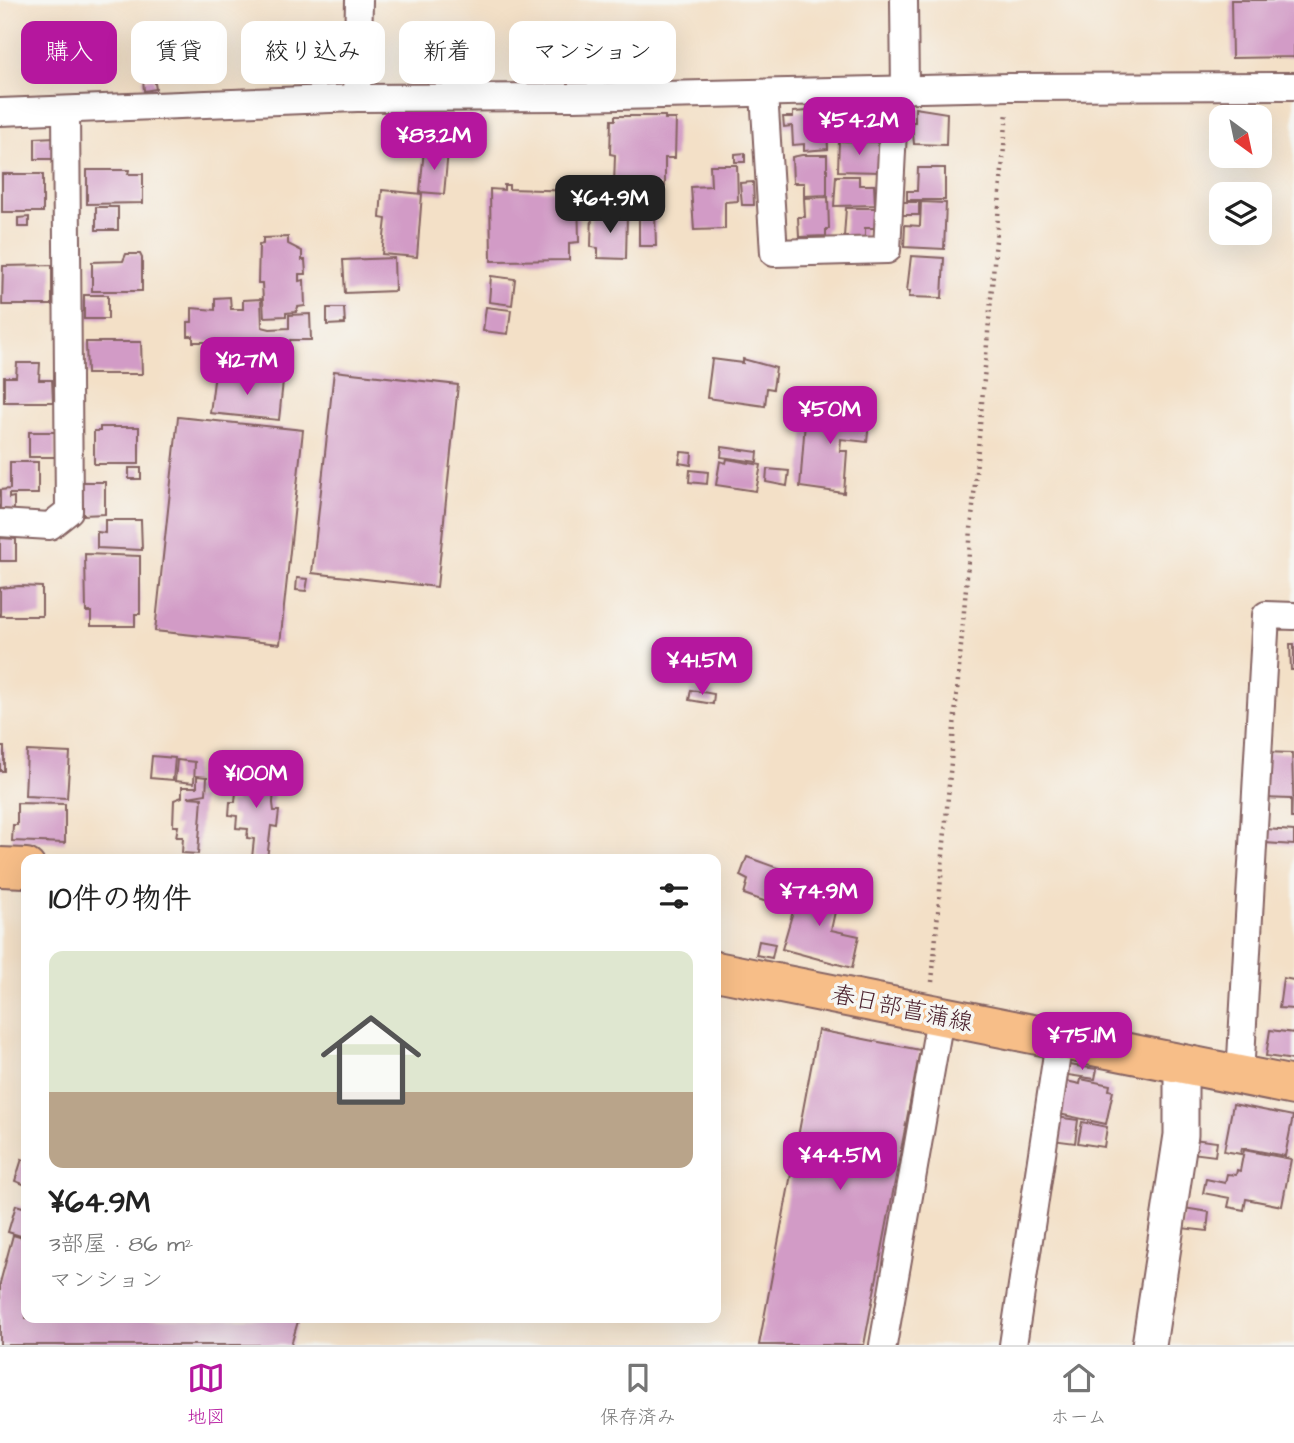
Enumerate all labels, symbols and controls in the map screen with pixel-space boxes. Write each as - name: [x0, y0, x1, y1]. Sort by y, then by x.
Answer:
- chip: 購入: [21, 21, 117, 84]
- chip: 賃貸: [131, 21, 227, 84]
- chip: 絞り込み: [241, 21, 385, 84]
- chip: 新着: [399, 21, 495, 84]
- chip: マンション: [509, 21, 676, 84]
- pin: ¥54.2M: [802, 97, 916, 157]
- text: ¥54.2M: [819, 104, 899, 136]
- north arrow: [1209, 105, 1272, 168]
- map controls: [1209, 105, 1272, 245]
- pin: ¥83.2M: [377, 113, 491, 172]
- text: ¥83.2M: [397, 119, 471, 151]
- pin: ¥64.9M: [553, 176, 667, 235]
- text: ¥64.9M: [571, 182, 649, 214]
- button: layers: [1209, 182, 1272, 245]
- pin: ¥127M: [198, 338, 296, 397]
- text: ¥127M: [216, 344, 278, 376]
- pin: ¥50M: [789, 386, 871, 446]
- text: ¥50M: [799, 393, 861, 425]
- pin: ¥41.5M: [645, 638, 759, 697]
- text: ¥41.5M: [667, 644, 737, 676]
- pin: ¥100M: [207, 750, 305, 810]
- text: ¥100M: [224, 757, 288, 789]
- pin: ¥74.9M: [762, 869, 876, 928]
- text: ¥74.9M: [780, 875, 858, 907]
- icon: filters: [655, 877, 693, 915]
- text: 10件の物件: [49, 878, 192, 920]
- street label: 春日部菖蒲線: [828, 977, 976, 1041]
- icon: home: [308, 997, 434, 1123]
- pin: ¥75.1M: [1025, 1012, 1139, 1072]
- text: ¥75.1M: [1048, 1019, 1116, 1051]
- pin: ¥44.5M: [783, 1132, 897, 1192]
- text: ¥44.5M: [799, 1139, 881, 1171]
- text: ¥64.9M: [49, 1182, 150, 1224]
- text: 3部屋 · 86 m²: [49, 1228, 193, 1260]
- text: マンション: [49, 1264, 163, 1296]
- tab: 地図: [187, 1359, 225, 1431]
- tab: 保存済み: [600, 1359, 676, 1431]
- tab: ホーム: [1050, 1359, 1107, 1431]

